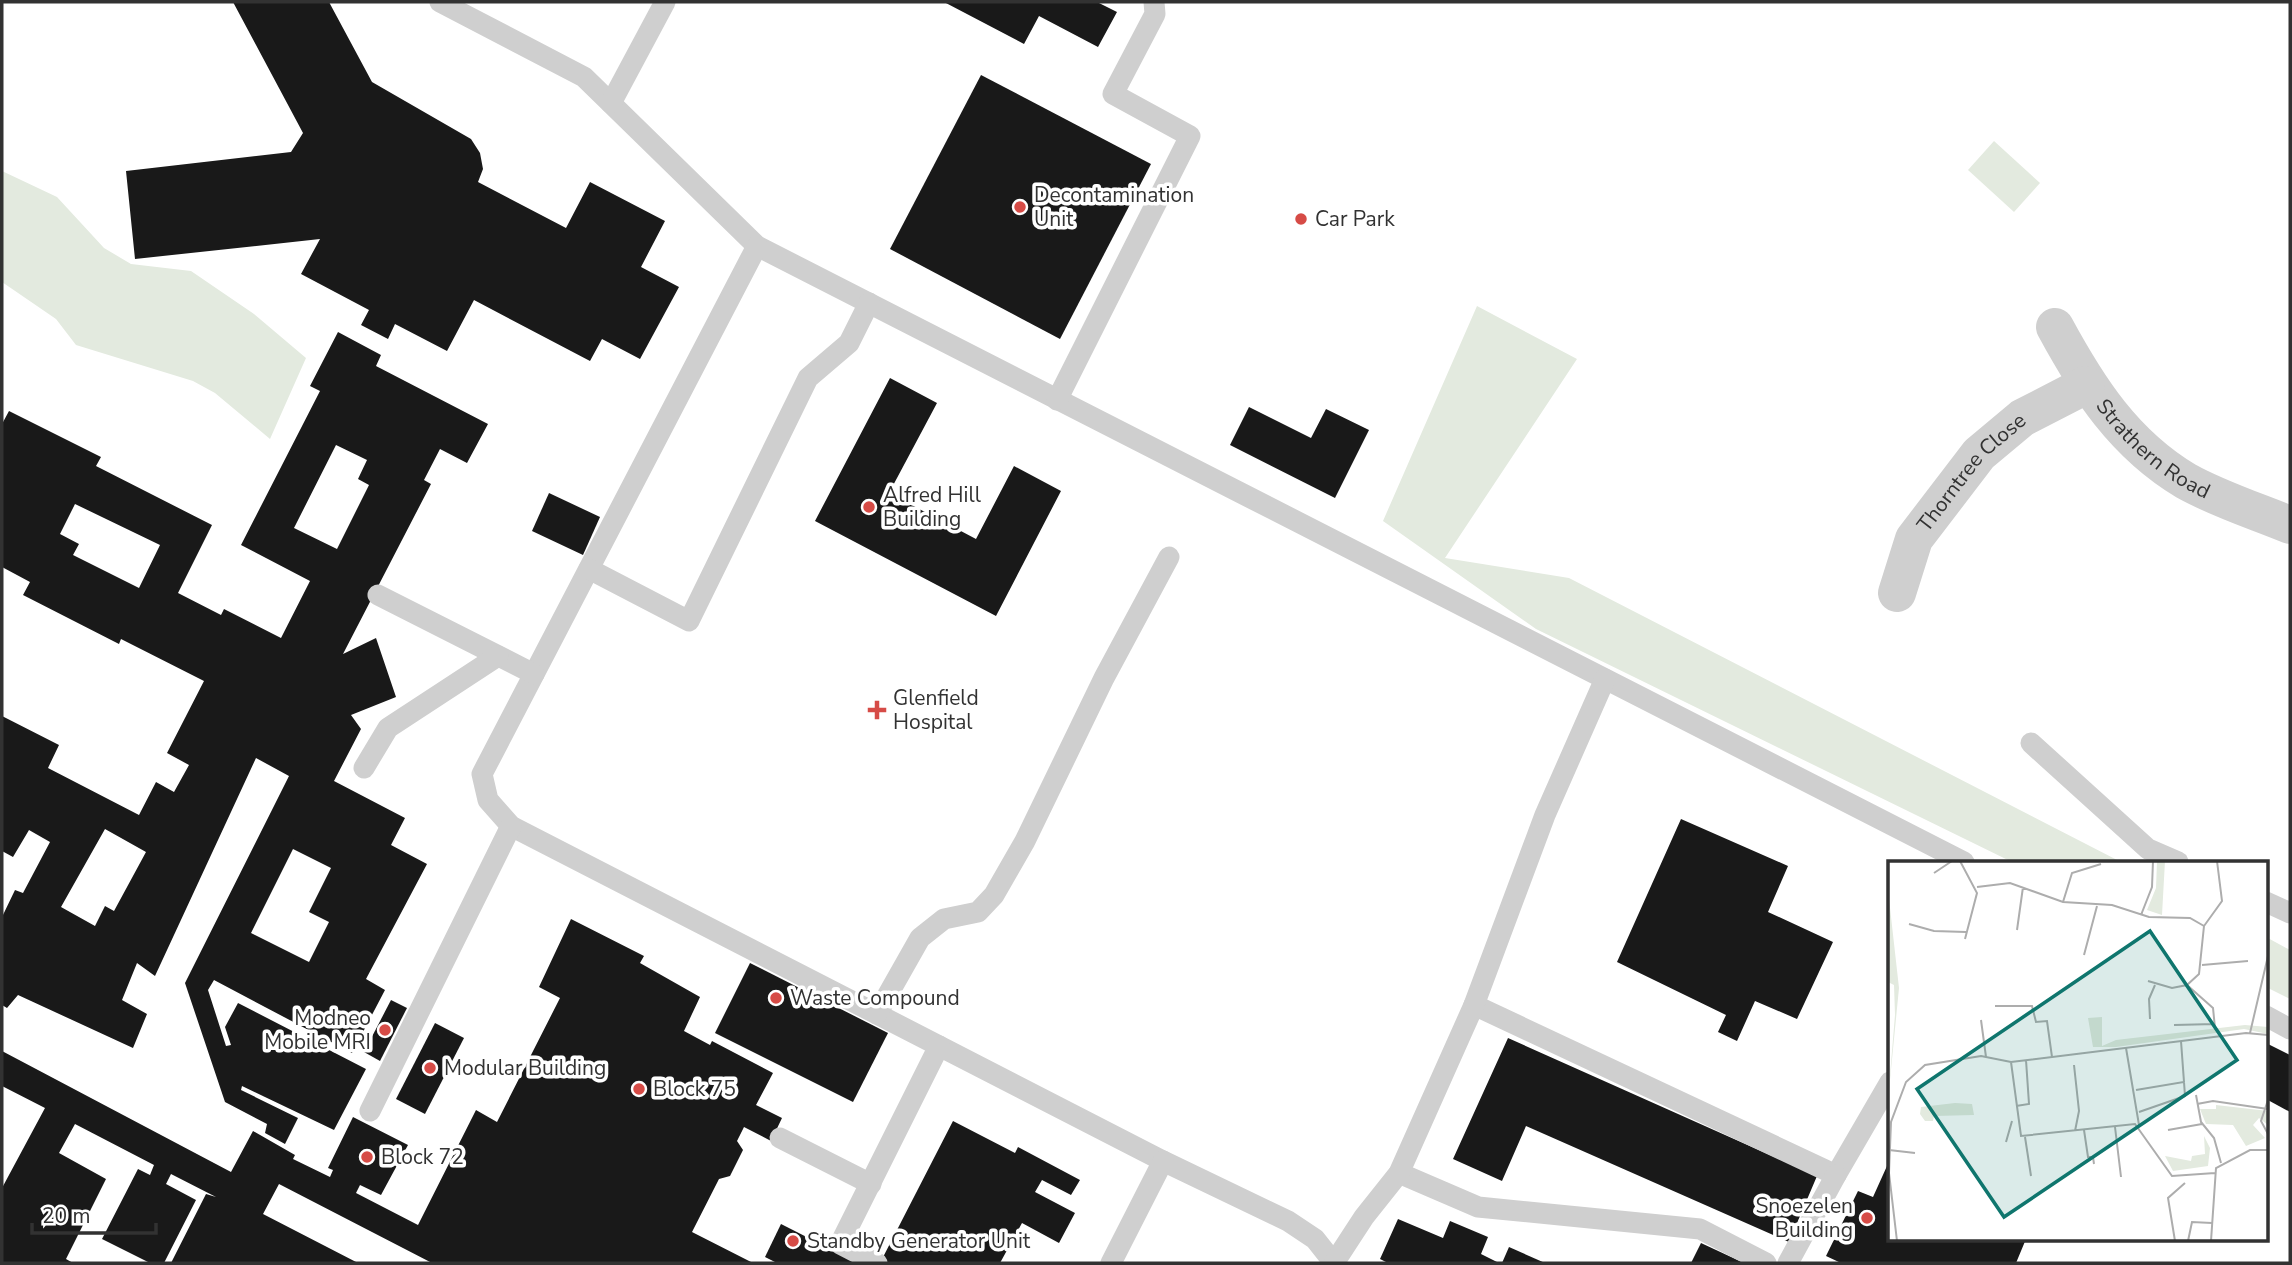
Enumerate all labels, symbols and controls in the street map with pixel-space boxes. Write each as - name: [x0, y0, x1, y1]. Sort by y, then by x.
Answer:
- place label: Decontamination Unit: [1034, 181, 1194, 233]
- marker: Decontamination Unit: [1012, 199, 1028, 215]
- place label: Car Park: [1315, 205, 1395, 233]
- marker: Car Park: [1293, 211, 1309, 227]
- street label: Strathern Road: [2090, 393, 2215, 505]
- street label: Thorntree Close: [1911, 407, 2032, 537]
- place label: Alfred Hill Building: [883, 481, 982, 533]
- marker: Alfred Hill Building: [861, 499, 877, 515]
- place label: Glenfield Hospital: [893, 684, 979, 736]
- marker: Glenfield Hospital: [867, 700, 887, 720]
- inset map: [1888, 861, 2268, 1240]
- place label: Waste Compound: [790, 984, 960, 1012]
- marker: Waste Compound: [768, 990, 784, 1006]
- place label: Modneo Mobile MRI: [264, 1004, 371, 1056]
- marker: Modneo Mobile MRI: [377, 1022, 393, 1038]
- place label: Modular Building: [444, 1054, 606, 1082]
- marker: Modular Building: [422, 1060, 438, 1076]
- place label: Block 75: [653, 1075, 736, 1103]
- marker: Block 75: [631, 1081, 647, 1097]
- place label: Block 72: [381, 1143, 464, 1171]
- marker: Block 72: [359, 1149, 375, 1165]
- scale bar: [32, 1192, 156, 1236]
- place label: Snoezelen Building: [1755, 1192, 1853, 1244]
- text: 20 m: [42, 1202, 91, 1230]
- marker: Snoezelen Building: [1859, 1210, 1875, 1226]
- place label: Standby Generator Unit: [807, 1227, 1031, 1255]
- marker: Standby Generator Unit: [785, 1233, 801, 1249]

